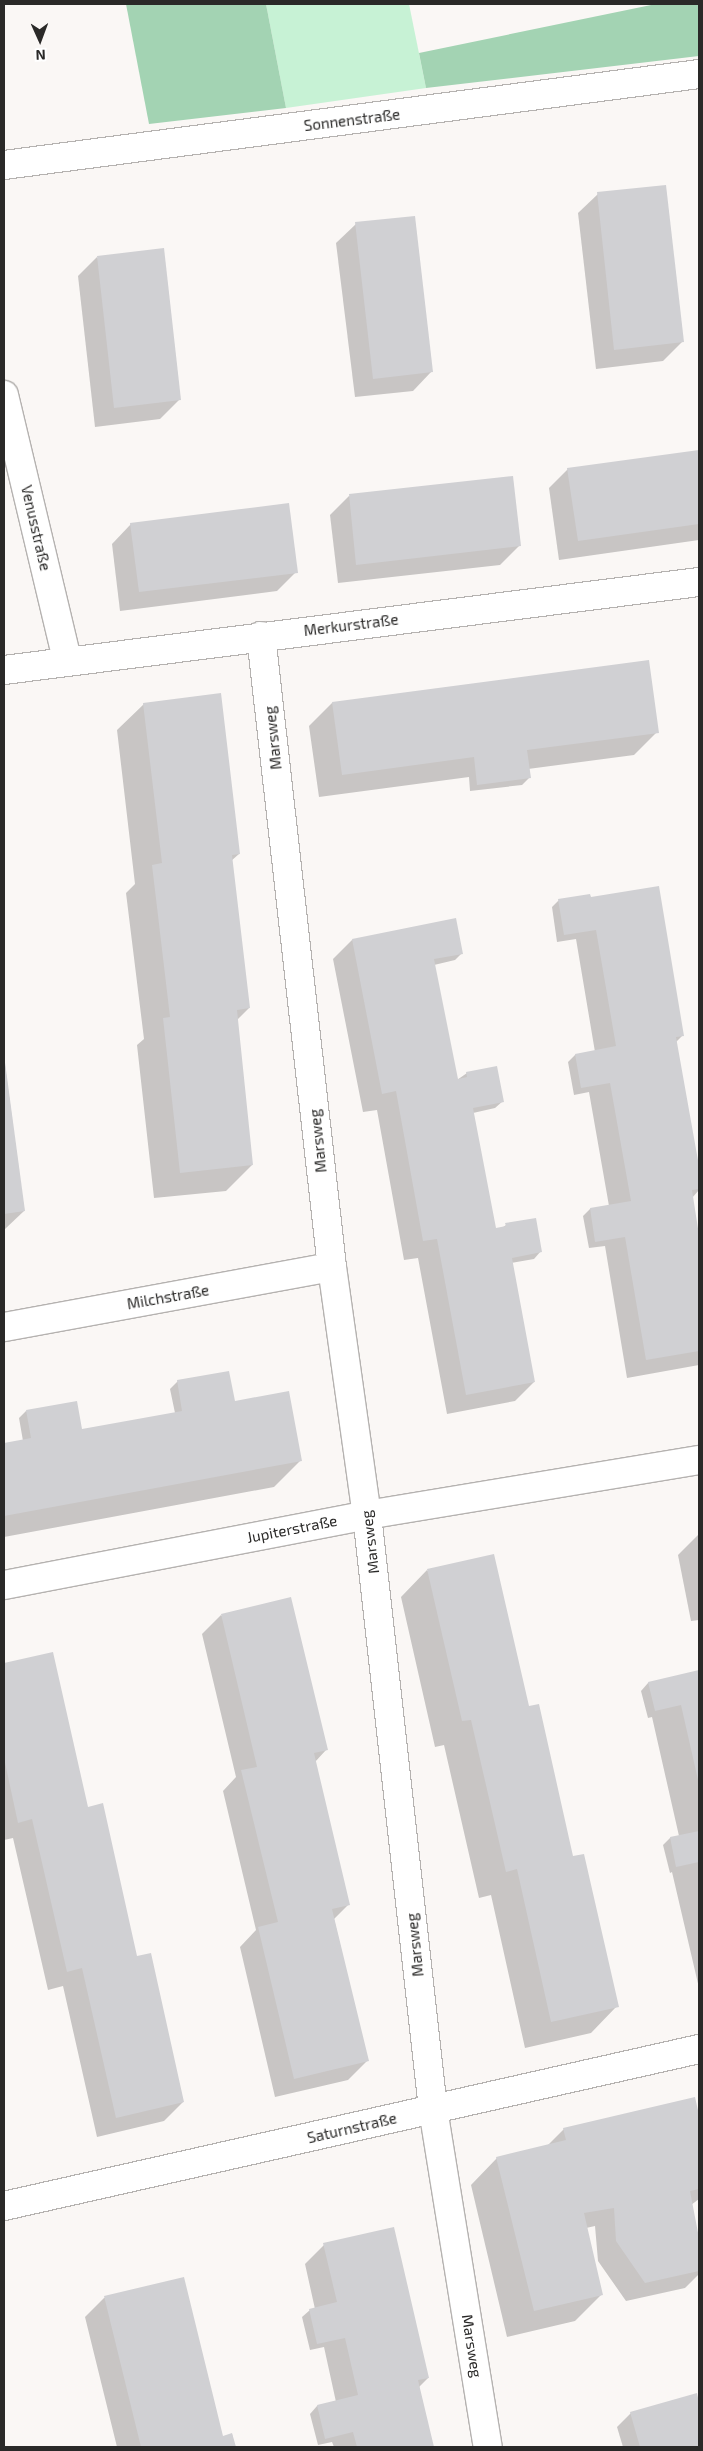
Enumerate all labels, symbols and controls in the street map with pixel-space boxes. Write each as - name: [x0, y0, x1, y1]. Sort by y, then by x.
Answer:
- north arrow: [15, 15, 65, 65]
- text: N: [35, 47, 46, 64]
- street label: Sonnenstraße: [303, 105, 401, 135]
- street label: Venusstraße: [17, 483, 55, 573]
- street label: Merkurstraße: [303, 610, 399, 640]
- street label: Marsweg: [261, 705, 285, 771]
- street label: Marsweg: [306, 1108, 330, 1174]
- street label: Milchstraße: [125, 1281, 211, 1313]
- street label: Marsweg: [357, 1509, 383, 1575]
- street label: Jupiterstraße: [245, 1511, 339, 1547]
- street label: Marsweg: [403, 1912, 427, 1978]
- street label: Saturnstraße: [305, 2109, 399, 2147]
- street label: Marsweg: [458, 2313, 486, 2379]

